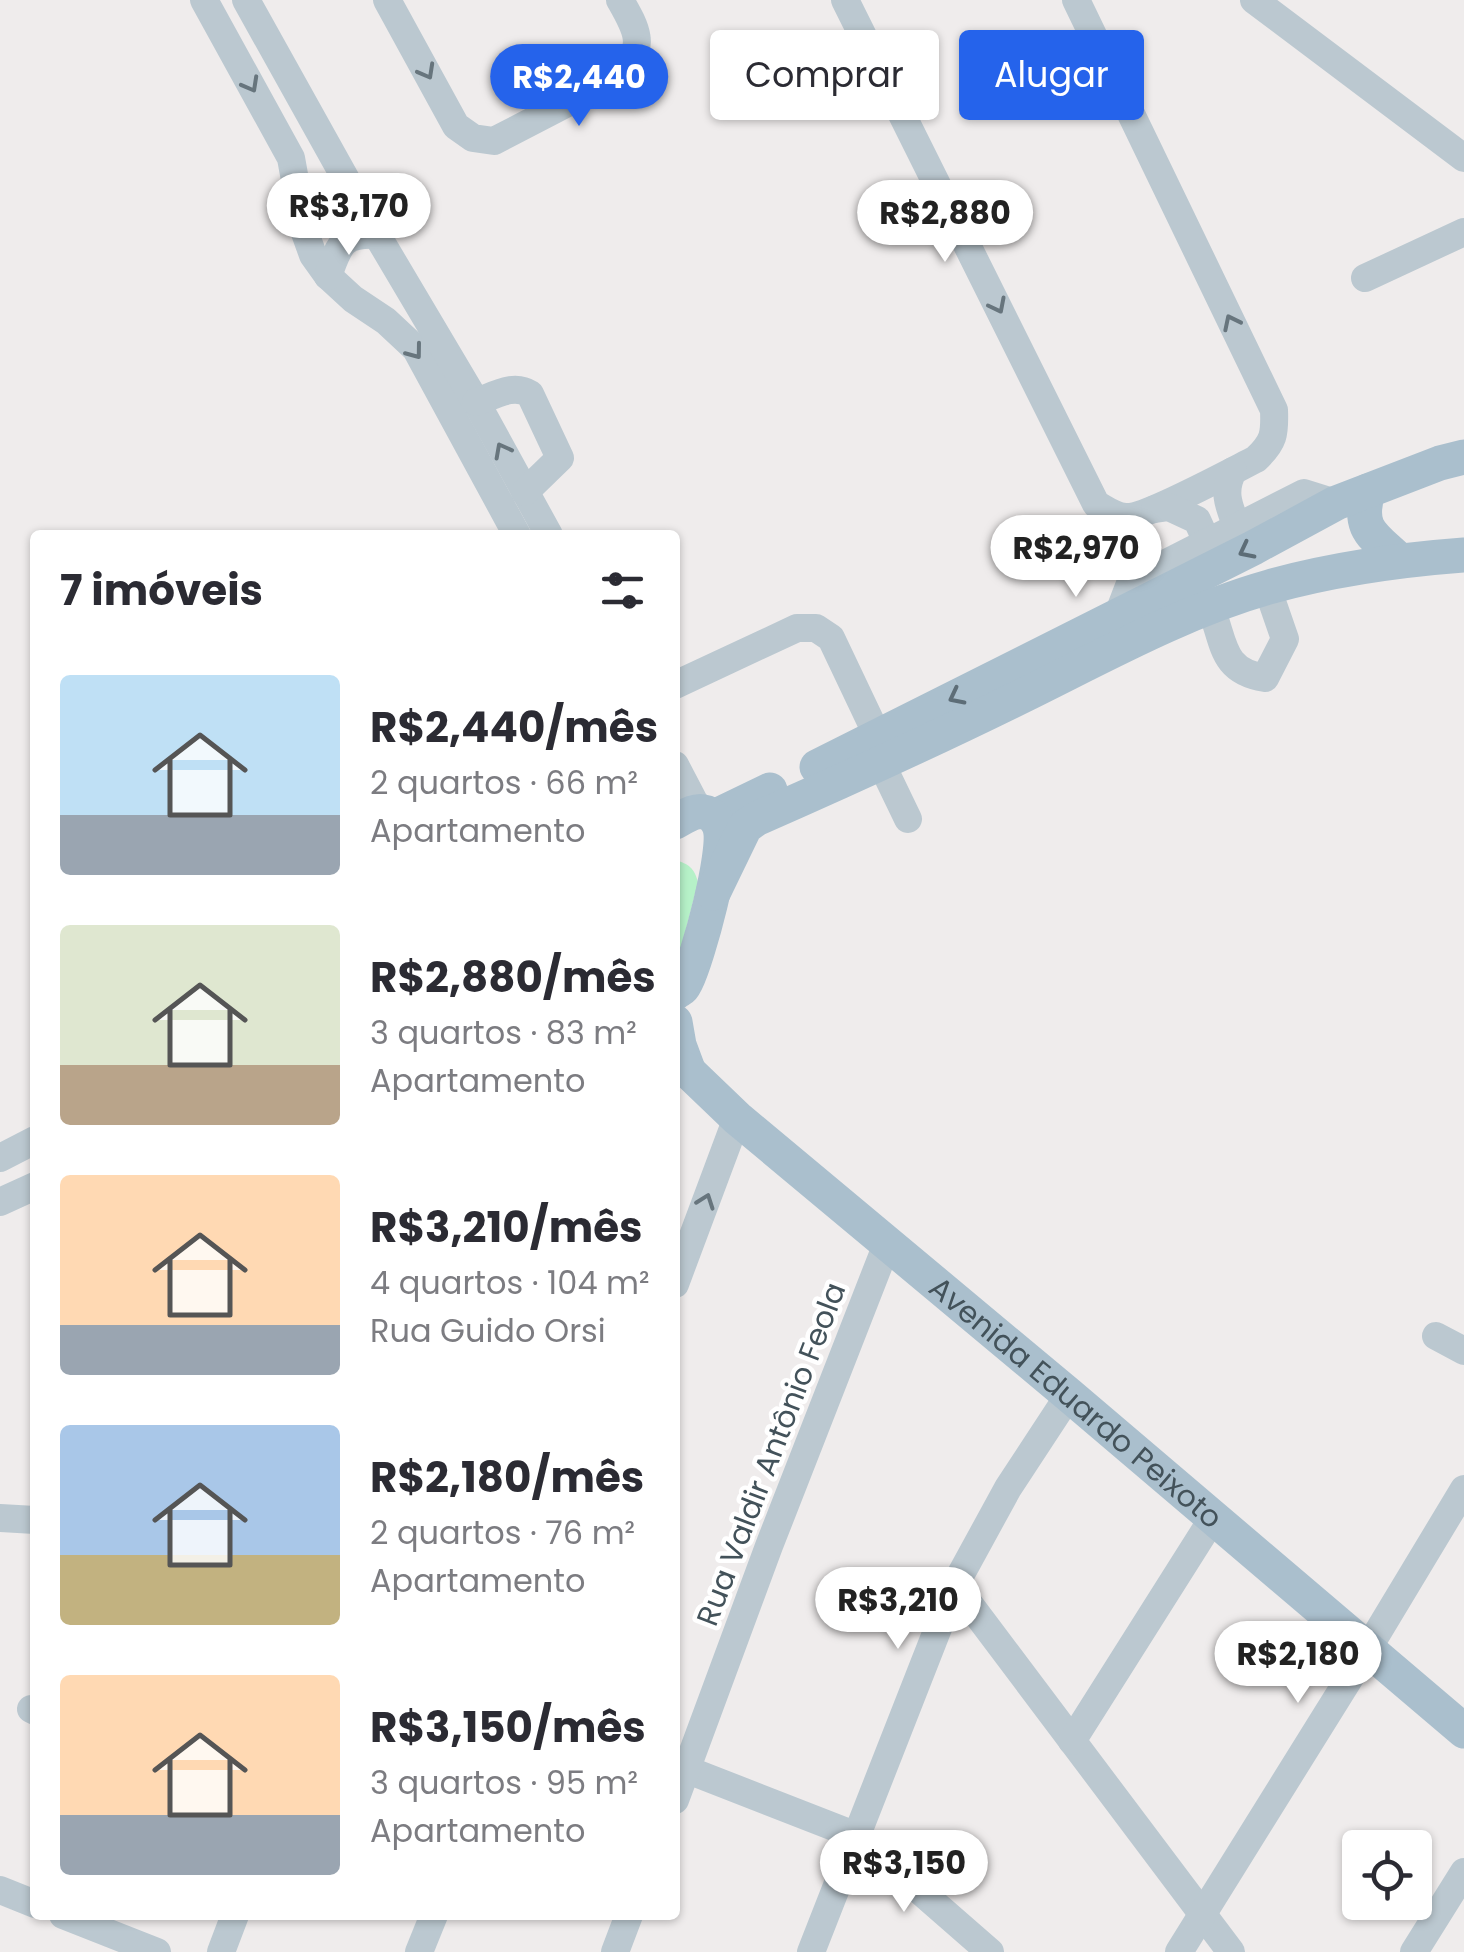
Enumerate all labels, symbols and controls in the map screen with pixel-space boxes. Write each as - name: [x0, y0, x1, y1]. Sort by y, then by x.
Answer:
- chip: Comprar: [710, 30, 939, 120]
- chip: Alugar: [959, 30, 1144, 120]
- pin: R$2,440: [487, 44, 671, 129]
- text: R$2,440: [512, 54, 646, 99]
- one-way arrow: [414, 61, 434, 79]
- one-way arrow: [239, 75, 258, 93]
- pin: R$3,170: [257, 173, 441, 258]
- pin: R$2,880: [853, 180, 1037, 265]
- text: R$3,170: [289, 183, 409, 228]
- text: R$2,880: [879, 190, 1011, 235]
- one-way arrow: [986, 296, 1005, 314]
- one-way arrow: [1224, 314, 1244, 332]
- one-way arrow: [403, 341, 421, 360]
- one-way arrow: [495, 442, 514, 460]
- pin: R$2,970: [984, 515, 1168, 600]
- text: R$2,970: [1012, 525, 1140, 570]
- one-way arrow: [1239, 539, 1257, 558]
- text: 7 imóveis: [60, 561, 263, 620]
- icon: filters: [595, 563, 650, 618]
- one-way arrow: [949, 685, 967, 704]
- text: R$2,440/mês: [370, 698, 658, 757]
- icon: home: [140, 715, 260, 835]
- text: 2 quartos · 66 m²: [370, 760, 638, 805]
- text: Apartamento: [370, 808, 585, 853]
- text: R$2,880/mês: [370, 948, 656, 1007]
- icon: home: [140, 965, 260, 1085]
- text: 3 quartos · 83 m²: [370, 1010, 637, 1055]
- text: Apartamento: [370, 1058, 585, 1103]
- one-way arrow: [694, 1193, 715, 1210]
- text: R$3,210/mês: [370, 1198, 642, 1257]
- icon: home: [140, 1215, 260, 1335]
- text: 4 quartos · 104 m²: [370, 1260, 650, 1305]
- street label: Avenida Eduardo Peixoto: [920, 1266, 1232, 1538]
- street label: Rua Valdir Antônio Feola: [686, 1276, 856, 1632]
- text: Rua Guido Orsi: [370, 1308, 606, 1353]
- text: R$2,180/mês: [370, 1448, 644, 1507]
- icon: home: [140, 1465, 260, 1585]
- text: 2 quartos · 76 m²: [370, 1510, 635, 1555]
- text: Apartamento: [370, 1558, 585, 1603]
- pin: R$3,210: [806, 1567, 990, 1652]
- text: R$3,210: [837, 1577, 959, 1622]
- pin: R$2,180: [1206, 1621, 1390, 1706]
- text: R$2,180: [1236, 1631, 1360, 1676]
- text: R$3,150/mês: [370, 1698, 646, 1757]
- icon: home: [140, 1715, 260, 1835]
- text: 3 quartos · 95 m²: [370, 1760, 638, 1805]
- text: Apartamento: [370, 1808, 585, 1853]
- pin: R$3,150: [812, 1830, 996, 1915]
- map controls: [1342, 1830, 1432, 1920]
- button: locate: [1342, 1830, 1432, 1920]
- text: R$3,150: [842, 1840, 966, 1885]

